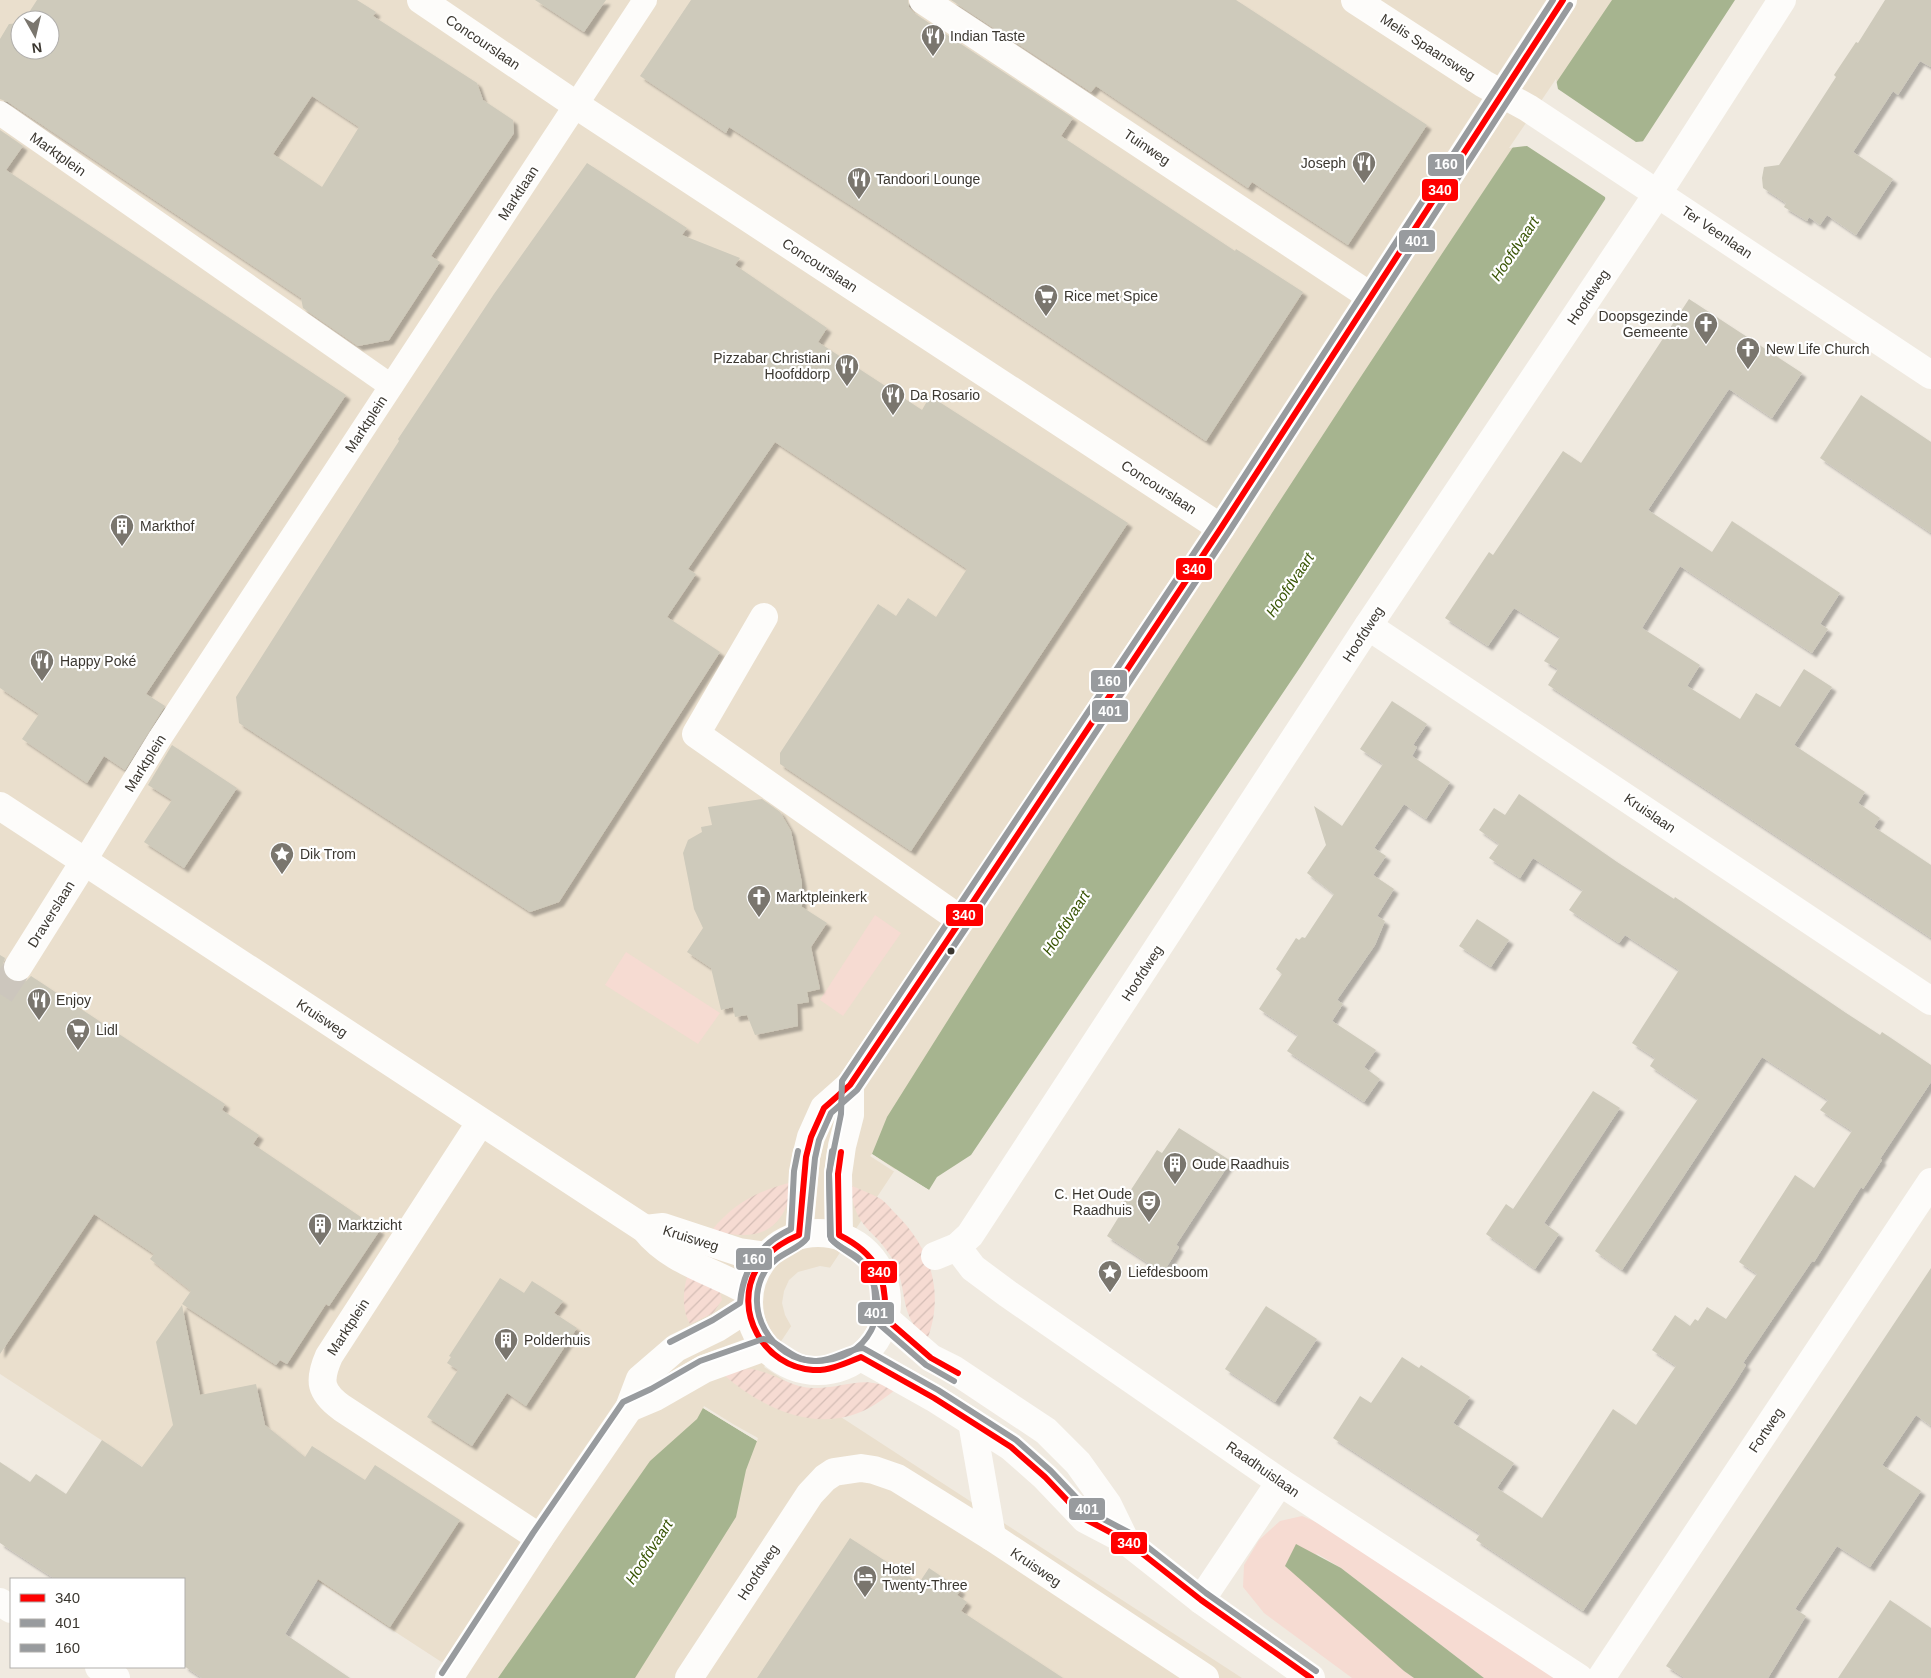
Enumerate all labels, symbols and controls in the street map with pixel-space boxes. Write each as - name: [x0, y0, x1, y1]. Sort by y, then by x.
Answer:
- north arrow: [10, 10, 60, 60]
- street label: Melis Spaansweg: [1378, 10, 1478, 84]
- street label: Concourslaan: [443, 11, 523, 73]
- restaurant icon: Indian Taste: [920, 23, 946, 57]
- place label: Indian Taste: [950, 28, 1025, 44]
- text: N: [31, 39, 43, 57]
- street label: Tuinweg: [1121, 126, 1173, 168]
- street label: Marktplein: [27, 129, 89, 179]
- restaurant icon: Joseph: [1351, 150, 1377, 184]
- line badge: 160: [1427, 153, 1465, 177]
- place label: Joseph: [1301, 155, 1346, 171]
- text: 160: [1434, 156, 1458, 172]
- street label: Marktlaan: [495, 163, 541, 223]
- restaurant icon: Tandoori Lounge: [846, 166, 872, 200]
- place label: Tandoori Lounge: [876, 171, 981, 187]
- line badge: 340: [1421, 178, 1459, 202]
- text: 340: [1428, 182, 1452, 198]
- street label: Ter Veenlaan: [1679, 203, 1755, 261]
- water label: Hoofdvaart: [1487, 213, 1543, 284]
- line badge: 401: [1398, 229, 1436, 253]
- text: 401: [1405, 233, 1429, 249]
- street label: Concourslaan: [779, 235, 861, 295]
- street label: Hoofdweg: [1564, 266, 1612, 328]
- supermarket icon: Rice met Spice: [1033, 283, 1059, 317]
- place label: Rice met Spice: [1064, 288, 1158, 304]
- place label: Doopsgezinde Gemeente: [1598, 308, 1688, 340]
- church icon: Doopsgezinde Gemeente: [1693, 311, 1719, 345]
- church icon: New Life Church: [1735, 336, 1761, 370]
- place label: New Life Church: [1766, 341, 1870, 357]
- place label: Pizzabar Christiani Hoofddorp: [713, 350, 830, 382]
- restaurant icon: Pizzabar Christiani Hoofddorp: [834, 353, 860, 387]
- restaurant icon: Da Rosario: [880, 382, 906, 416]
- place label: Da Rosario: [910, 387, 980, 403]
- street label: Marktplein: [342, 393, 390, 455]
- street label: Concourslaan: [1118, 457, 1200, 517]
- building icon: Markthof: [109, 513, 135, 547]
- place label: Markthof: [140, 518, 195, 534]
- water label: Hoofdvaart: [1262, 549, 1318, 620]
- line badge: 340: [1175, 557, 1213, 581]
- text: 340: [1182, 561, 1206, 577]
- street label: Hoofdweg: [1339, 603, 1387, 665]
- restaurant icon: Happy Poké: [29, 648, 55, 682]
- place label: Happy Poké: [60, 653, 136, 669]
- line badge: 160: [1090, 669, 1128, 693]
- text: 160: [1097, 673, 1121, 689]
- line badge: 401: [1091, 699, 1129, 723]
- text: 401: [1098, 703, 1122, 719]
- street label: Marktplein: [121, 731, 169, 795]
- street label: Kruislaan: [1621, 790, 1679, 836]
- place icon: Dik Trom: [269, 841, 295, 875]
- place label: Dik Trom: [300, 846, 356, 862]
- street label: Draverslaan: [24, 878, 78, 950]
- church icon: Marktpleinkerk: [746, 884, 772, 918]
- water label: Hoofdvaart: [1038, 887, 1093, 958]
- place label: Marktpleinkerk: [776, 889, 868, 905]
- line badge: 340: [945, 903, 984, 927]
- text: 340: [952, 907, 976, 923]
- street label: Hoofdweg: [1118, 942, 1166, 1004]
- unlabelled marker: [946, 946, 956, 956]
- restaurant icon: Enjoy: [26, 987, 52, 1021]
- place label: Enjoy: [56, 992, 91, 1008]
- street label: Kruisweg: [293, 996, 351, 1040]
- supermarket icon: Lidl: [65, 1017, 91, 1051]
- place label: Lidl: [96, 1022, 118, 1038]
- building icon: Oude Raadhuis: [1162, 1151, 1188, 1185]
- place label: Oude Raadhuis: [1192, 1156, 1289, 1172]
- place label: C. Het Oude Raadhuis: [1054, 1186, 1132, 1218]
- theatre icon: C. Het Oude Raadhuis: [1136, 1189, 1162, 1223]
- building icon: Marktzicht: [307, 1212, 333, 1246]
- place label: Marktzicht: [338, 1217, 402, 1233]
- street label: Kruisweg: [661, 1222, 721, 1254]
- line badge: 160: [735, 1247, 773, 1271]
- text: 160: [742, 1251, 766, 1267]
- place icon: Liefdesboom: [1097, 1259, 1123, 1293]
- line badge: 340: [860, 1260, 898, 1284]
- text: 340: [867, 1264, 891, 1280]
- place label: Liefdesboom: [1128, 1264, 1208, 1280]
- street label: Marktplein: [324, 1296, 372, 1358]
- line badge: 401: [857, 1301, 895, 1325]
- text: 401: [864, 1305, 888, 1321]
- building icon: Polderhuis: [493, 1327, 519, 1361]
- place label: Polderhuis: [524, 1332, 590, 1348]
- street label: Fortweg: [1745, 1405, 1787, 1455]
- street label: Raadhuislaan: [1223, 1438, 1303, 1500]
- line badge: 401: [1068, 1497, 1106, 1521]
- text: 401: [1075, 1501, 1099, 1517]
- water label: Hoofdvaart: [621, 1516, 676, 1587]
- line badge: 340: [1110, 1531, 1148, 1555]
- text: 340: [1117, 1535, 1141, 1551]
- street label: Hoofdweg: [734, 1541, 782, 1603]
- street label: Kruisweg: [1008, 1544, 1064, 1590]
- place label: Hotel Twenty-Three: [882, 1561, 968, 1593]
- hotel icon: Hotel Twenty-Three: [852, 1564, 878, 1598]
- legend: [10, 1578, 185, 1668]
- text: 340: [55, 1589, 80, 1606]
- text: 401: [55, 1614, 80, 1631]
- text: 160: [55, 1639, 80, 1656]

